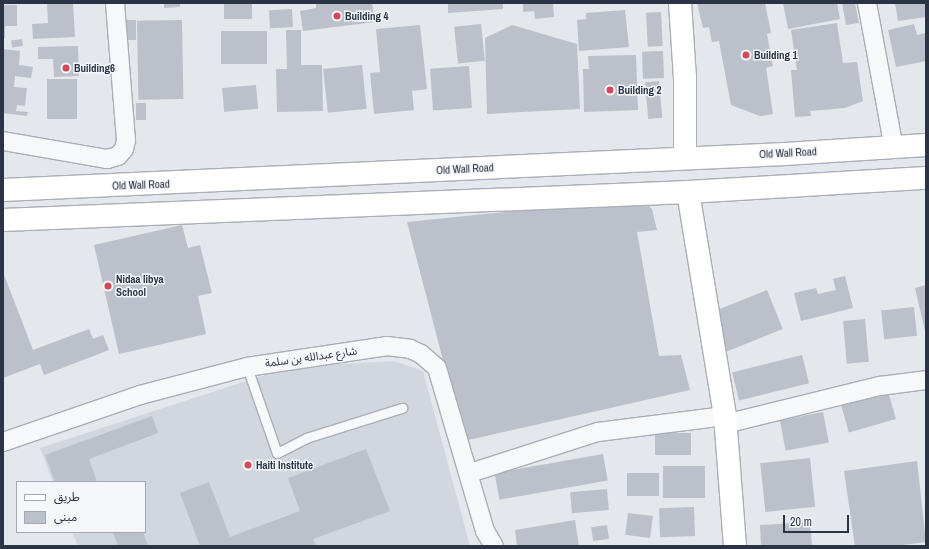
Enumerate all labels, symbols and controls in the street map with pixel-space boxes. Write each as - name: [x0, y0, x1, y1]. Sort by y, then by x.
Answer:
- place label: Building 4: [345, 9, 389, 23]
- marker: Building 4: [332, 11, 342, 21]
- place label: Building 1: [754, 48, 798, 62]
- marker: Building 1: [741, 50, 751, 60]
- place label: Building6: [74, 61, 115, 75]
- marker: Building6: [61, 63, 71, 73]
- place label: Building 2: [618, 83, 662, 97]
- marker: Building 2: [605, 85, 615, 95]
- street label: Old Wall Road: [759, 145, 817, 161]
- street label: Old Wall Road: [436, 161, 494, 177]
- street label: Old Wall Road: [112, 177, 170, 193]
- place label: Nidaa libya School: [116, 273, 164, 299]
- marker: Nidaa libya School: [103, 281, 113, 291]
- street label: شارع عبدالله بن سلمة: [264, 344, 358, 370]
- place label: Haiti Institute: [256, 458, 313, 472]
- marker: Haiti Institute: [243, 460, 253, 470]
- legend: [16, 481, 146, 533]
- text: طريق: [54, 489, 80, 505]
- scale bar: [785, 507, 851, 533]
- text: مبنى: [54, 509, 77, 525]
- text: 20 m: [790, 514, 812, 530]

